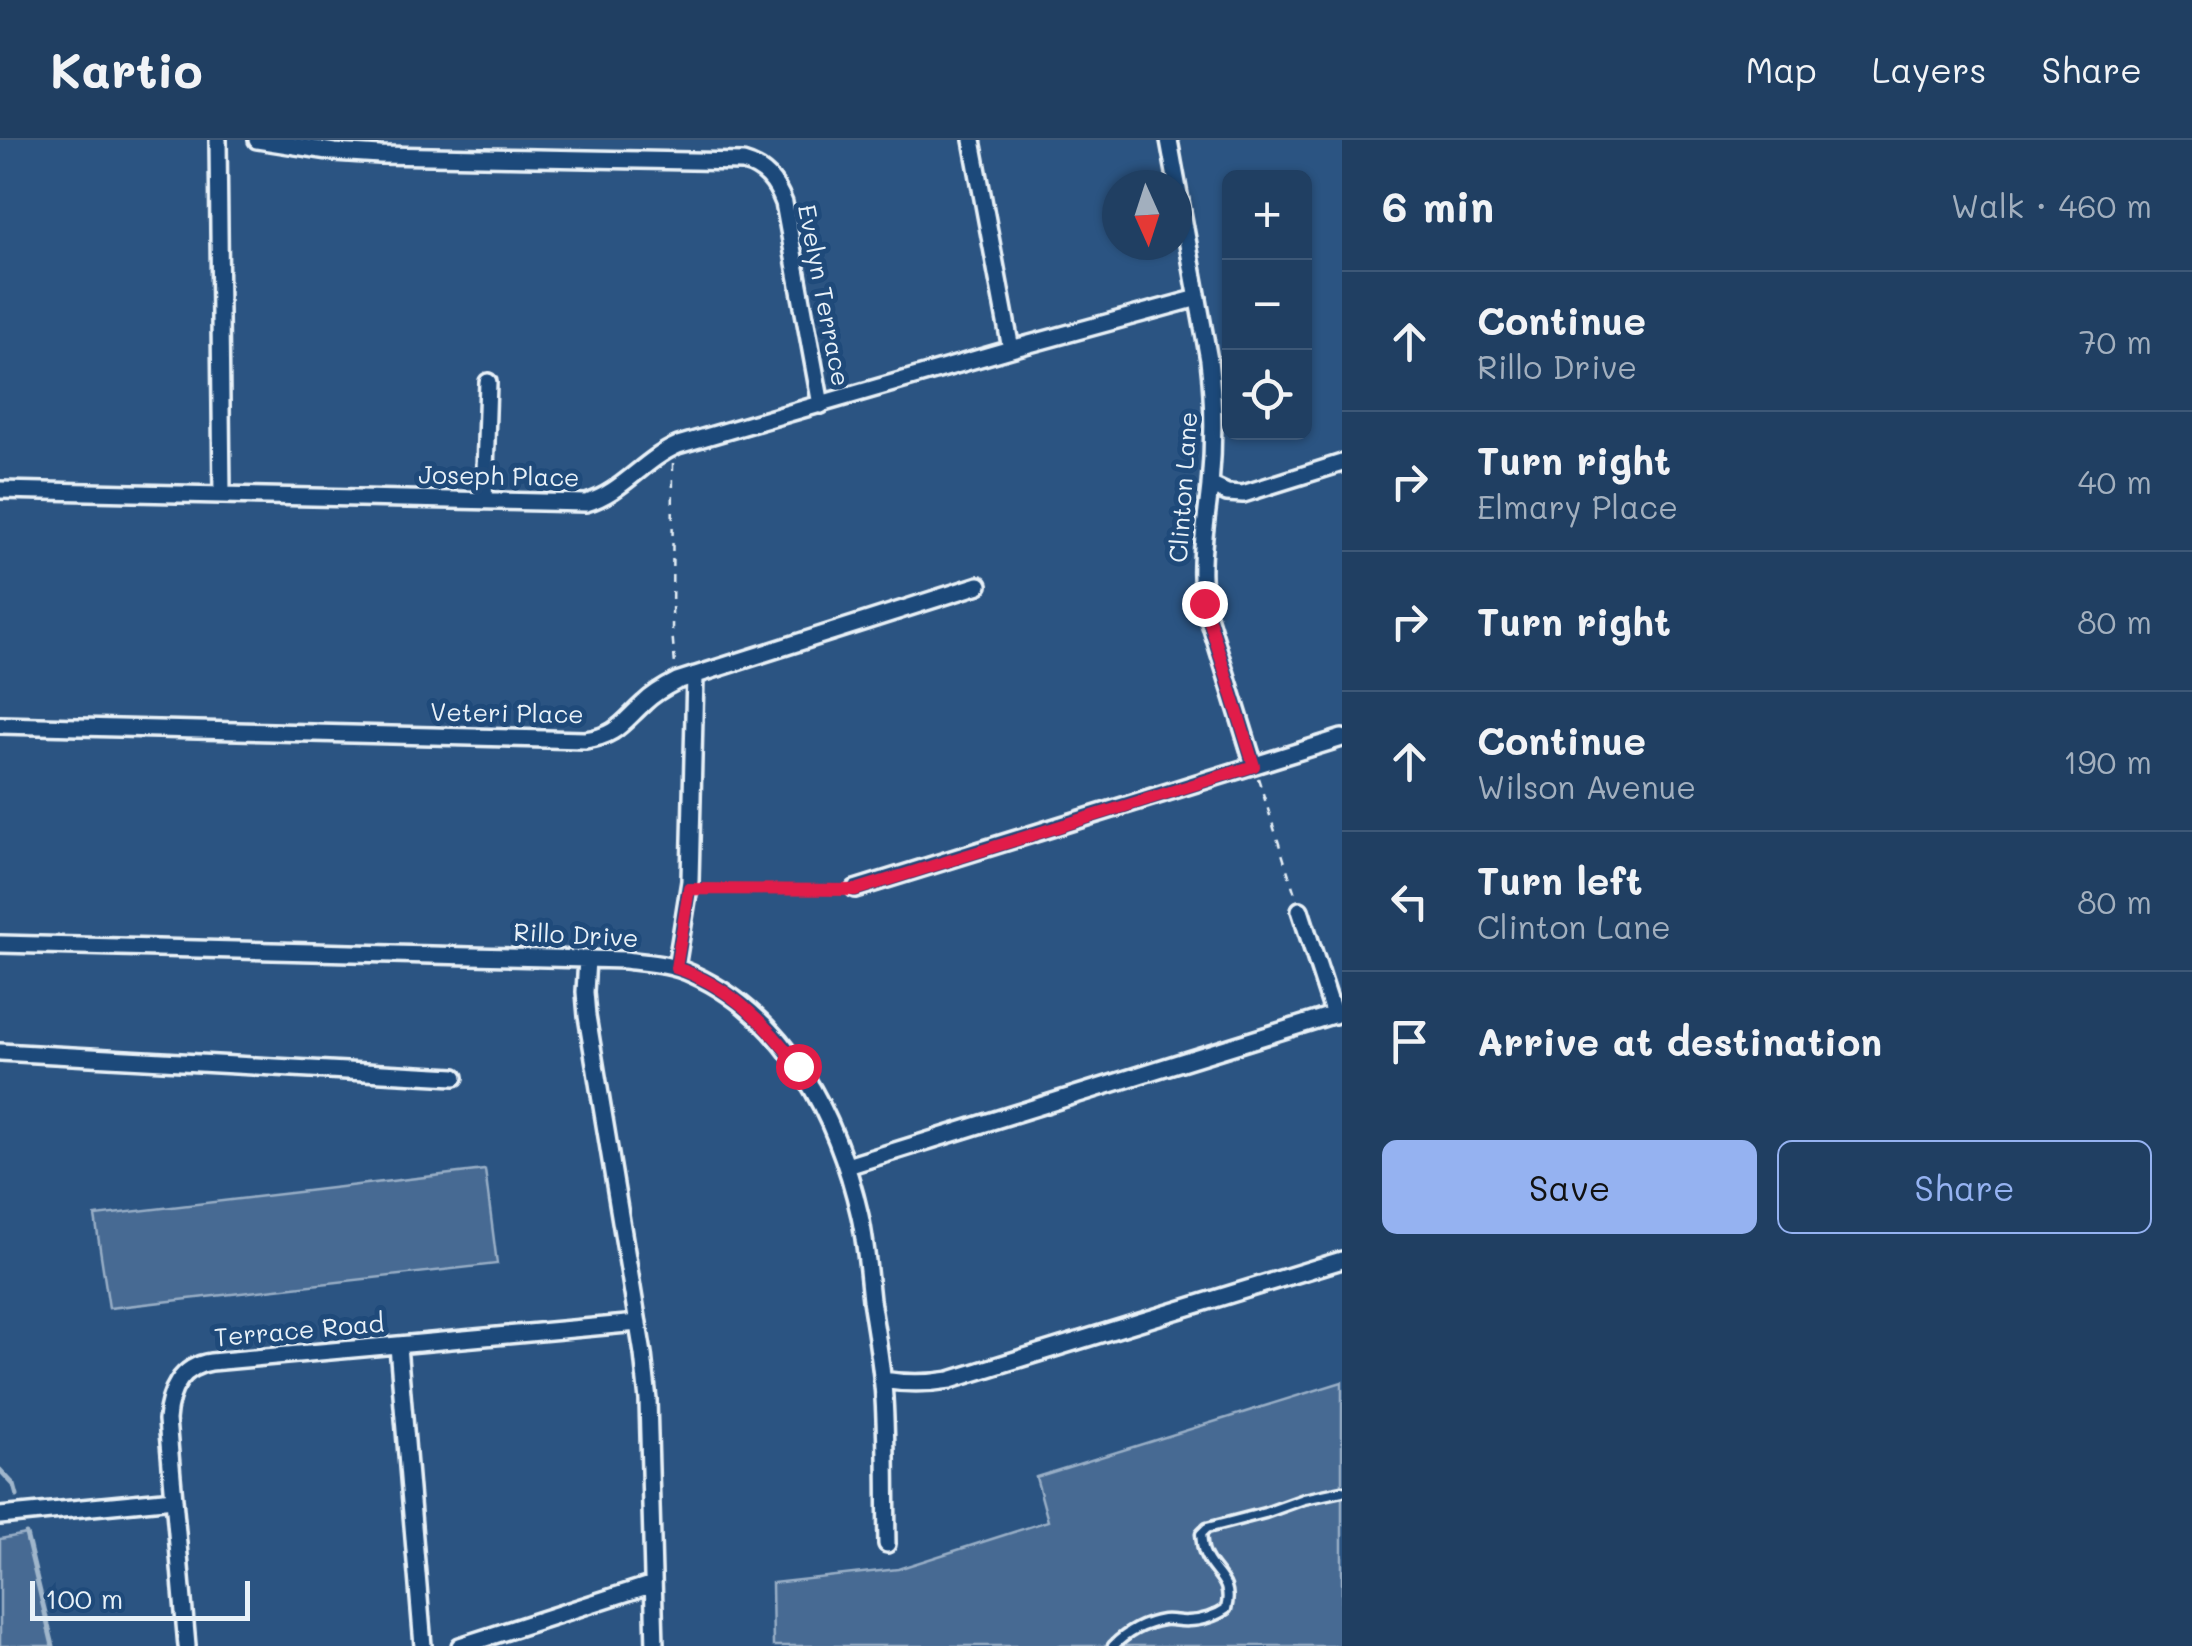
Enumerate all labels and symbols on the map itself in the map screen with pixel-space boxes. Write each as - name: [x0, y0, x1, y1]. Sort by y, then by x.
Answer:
- north arrow: [1102, 170, 1192, 260]
- street label: Evelyn Terrace: [791, 201, 858, 389]
- street label: Clinton Lane: [1161, 410, 1203, 564]
- street label: Joseph Place: [418, 458, 580, 492]
- route end: [1182, 581, 1228, 627]
- street label: Veteri Place: [430, 695, 584, 729]
- street label: Rillo Drive: [513, 915, 639, 953]
- route start: [776, 1044, 822, 1090]
- street label: Terrace Road: [213, 1306, 385, 1352]
- scale bar: [30, 1576, 250, 1620]

